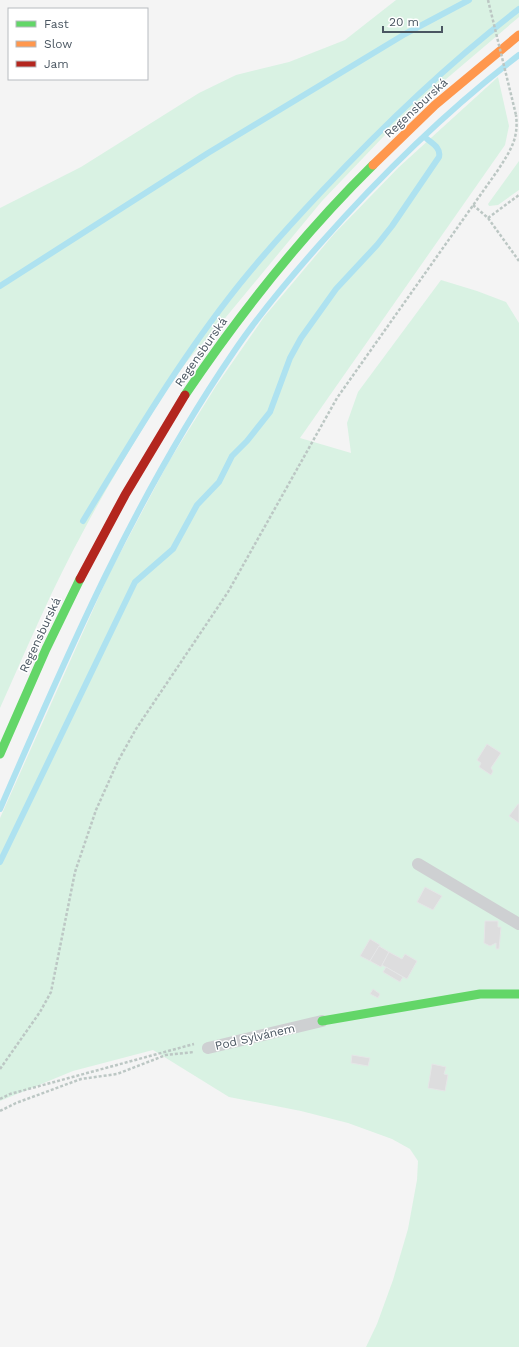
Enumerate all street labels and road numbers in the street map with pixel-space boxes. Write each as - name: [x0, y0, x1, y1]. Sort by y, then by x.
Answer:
- street label: Regensburská: [382, 75, 451, 141]
- street label: Regensburská: [172, 315, 230, 389]
- street label: Regensburská: [17, 595, 64, 675]
- street label: Pod Sylvánem: [214, 1021, 296, 1053]

